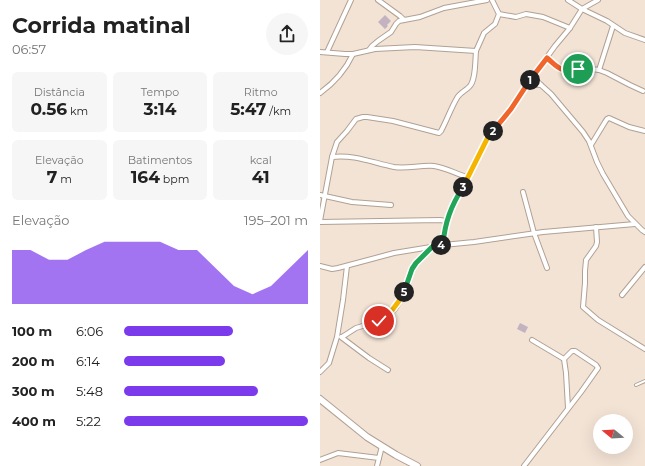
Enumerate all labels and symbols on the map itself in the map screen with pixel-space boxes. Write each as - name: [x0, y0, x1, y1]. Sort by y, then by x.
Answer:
- pin: [561, 52, 595, 86]
- pin: 1: [520, 70, 540, 90]
- pin: 2: [483, 121, 503, 141]
- pin: 3: [453, 177, 473, 197]
- pin: 4: [431, 235, 451, 255]
- pin: 5: [394, 282, 414, 302]
- pin: [362, 304, 396, 338]
- north arrow: [593, 414, 633, 454]

